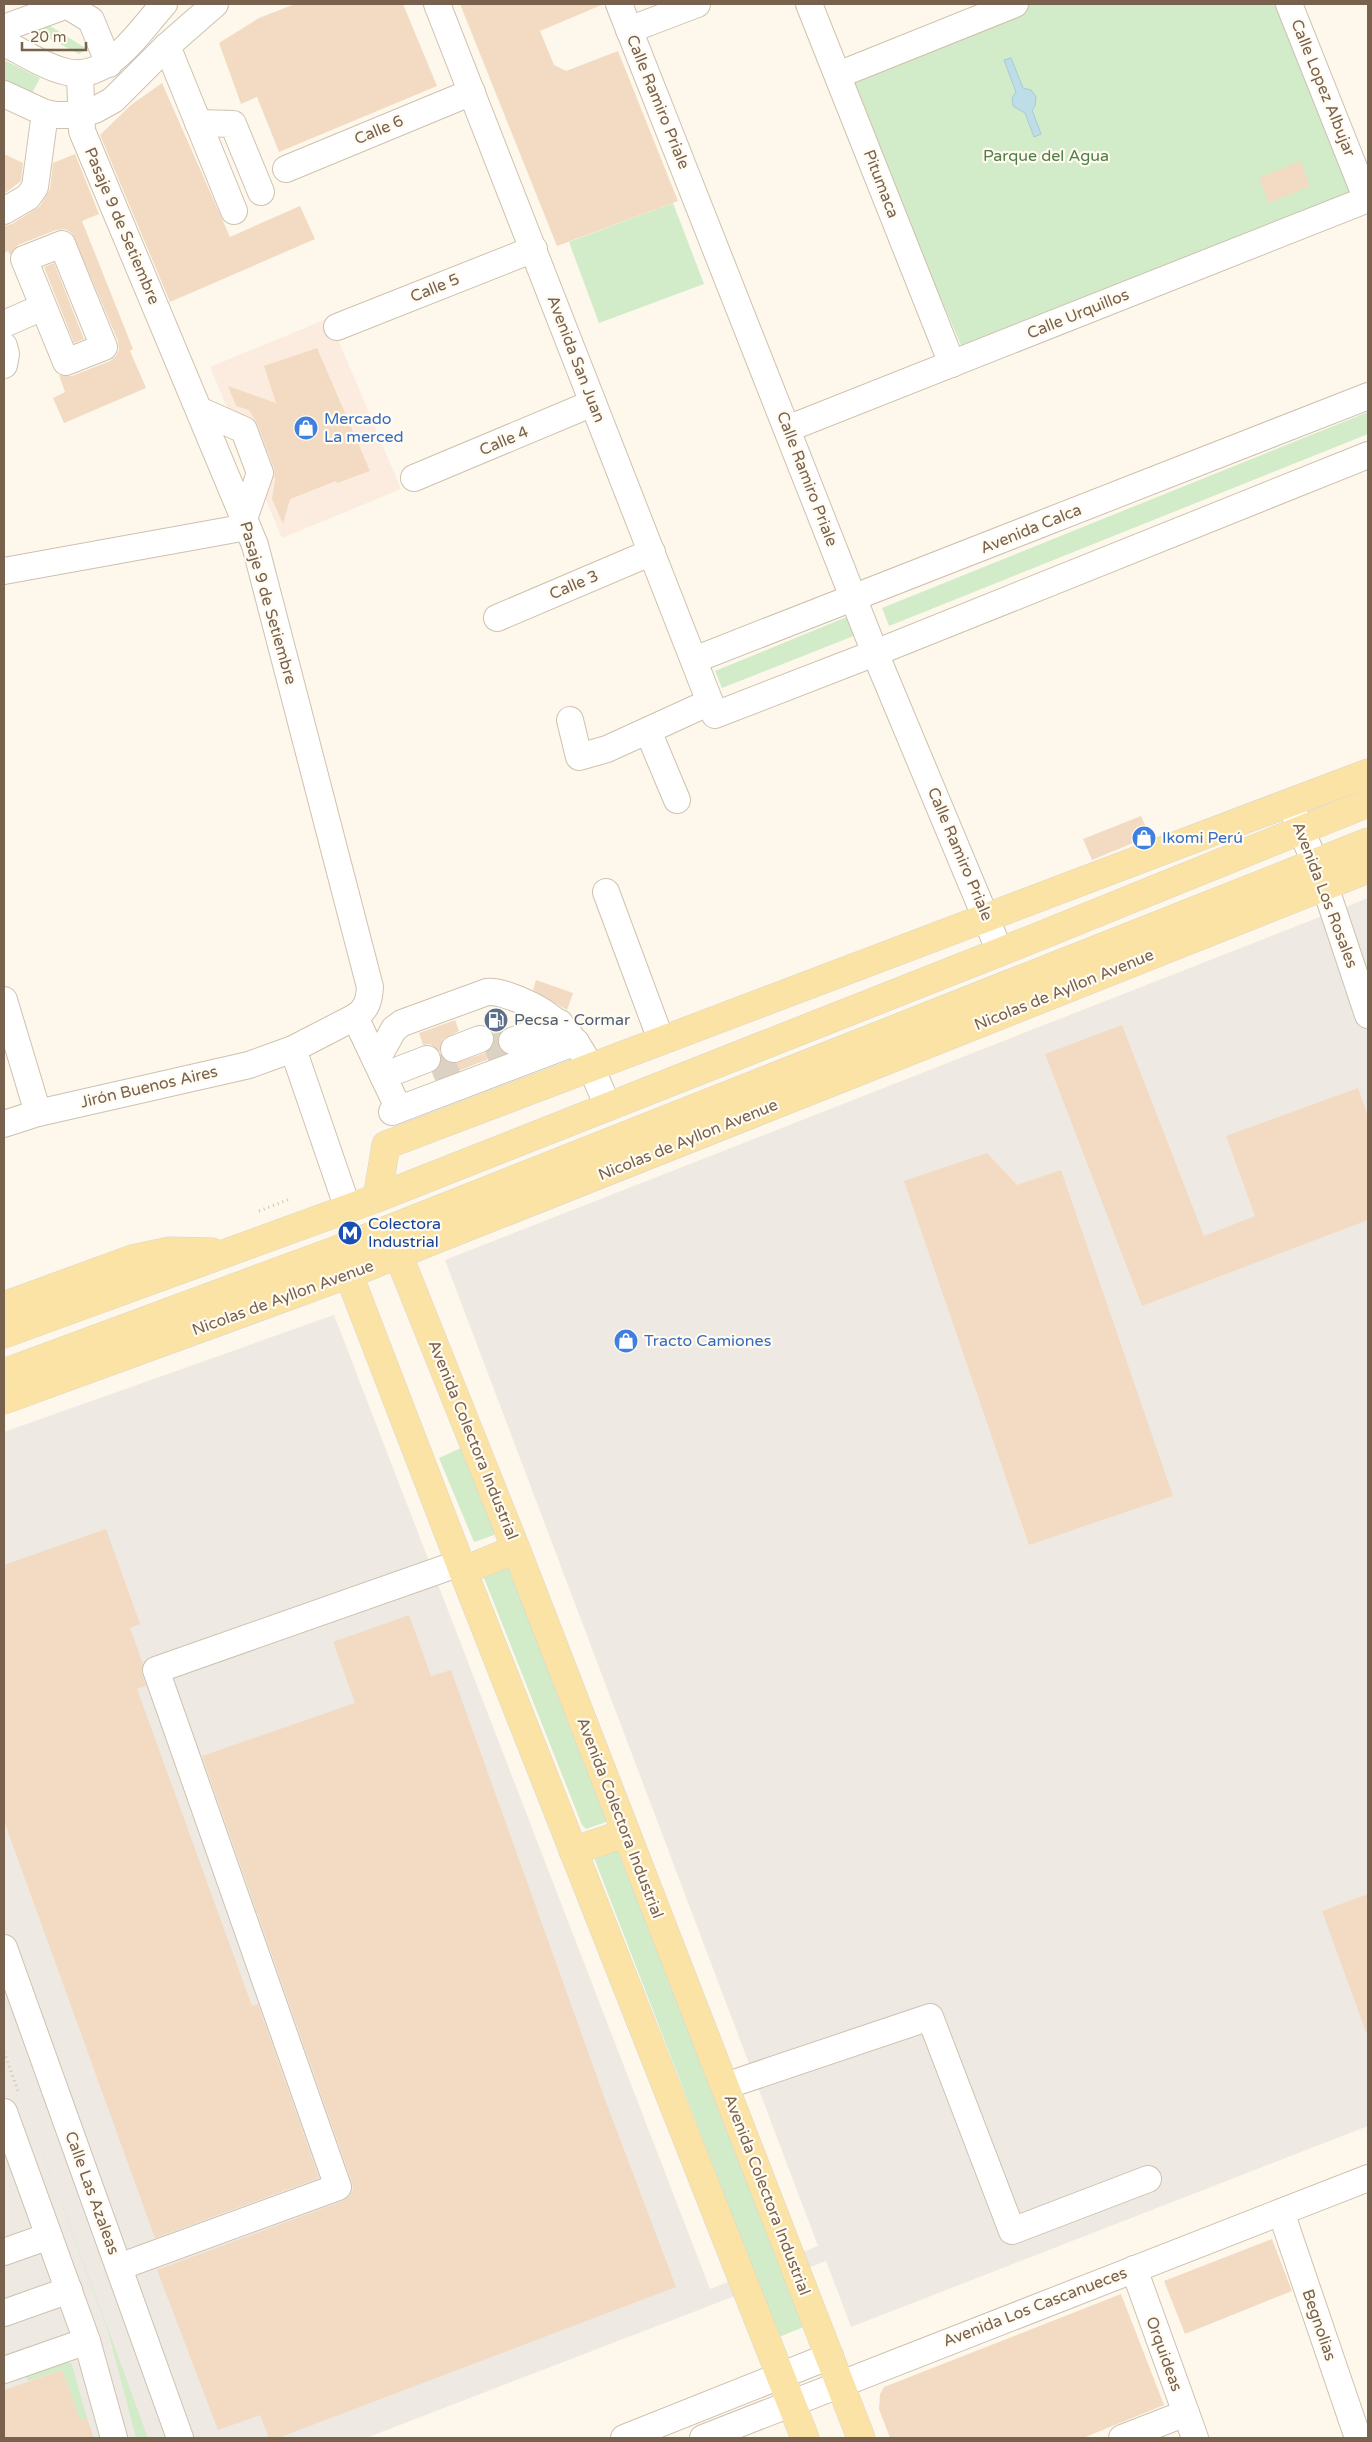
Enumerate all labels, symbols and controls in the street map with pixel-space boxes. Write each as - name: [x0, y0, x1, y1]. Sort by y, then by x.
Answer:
- street label: Calle Lopez Albujar: [1286, 16, 1360, 160]
- scale bar: [22, 20, 86, 52]
- text: 20 m: [30, 28, 67, 46]
- street label: Calle Ramiro Priale: [622, 32, 694, 172]
- street label: Calle 6: [351, 111, 407, 149]
- street label: Pasaje 9 de Setiembre: [80, 144, 164, 308]
- park label: Parque del Agua: [983, 146, 1109, 166]
- street label: Pitumaca: [859, 147, 903, 221]
- street label: Calle 5: [407, 269, 463, 307]
- street label: Calle Urquillos: [1024, 284, 1132, 344]
- street label: Avenida San Juan: [543, 293, 609, 425]
- place label: Mercado La merced: [324, 409, 404, 447]
- street label: Calle Ramiro Priale: [772, 409, 842, 549]
- shop icon: Mercado La merced: [293, 415, 319, 441]
- street label: Calle 4: [476, 422, 532, 460]
- street label: Avenida Calca: [977, 500, 1085, 558]
- street label: Pasaje 9 de Setiembre: [235, 519, 301, 687]
- street label: Calle 3: [546, 566, 602, 604]
- street label: Calle Ramiro Priale: [923, 784, 997, 924]
- street label: Avenida Los Rosales: [1288, 819, 1362, 971]
- shop icon: Ikomi Perú: [1131, 825, 1157, 851]
- place label: Ikomi Perú: [1162, 828, 1243, 848]
- street label: Nicolas de Ayllon Avenue: [971, 945, 1157, 1035]
- fuel station icon: Pecsa - Cormar: [483, 1007, 509, 1033]
- place label: Pecsa - Cormar: [514, 1010, 631, 1030]
- street label: Jirón Buenos Aires: [78, 1061, 220, 1113]
- street label: Nicolas de Ayllon Avenue: [595, 1095, 781, 1185]
- place label: Colectora Industrial: [368, 1214, 441, 1252]
- metro station icon: Colectora Industrial: [337, 1220, 363, 1246]
- street label: Nicolas de Ayllon Avenue: [189, 1256, 377, 1340]
- shop icon: Tracto Camiones: [613, 1328, 639, 1354]
- place label: Tracto Camiones: [644, 1331, 771, 1351]
- street label: Avenida Colectora Industrial: [424, 1337, 522, 1543]
- street label: Avenida Colectora Industrial: [572, 1715, 668, 1921]
- street label: Avenida Colectora Industrial: [719, 2092, 815, 2298]
- street label: Calle Las Azaleas: [60, 2129, 124, 2257]
- street label: Avenida Los Cascanueces: [940, 2263, 1130, 2351]
- street label: Begnolias: [1297, 2287, 1341, 2363]
- street label: Orquideas: [1141, 2314, 1187, 2394]

